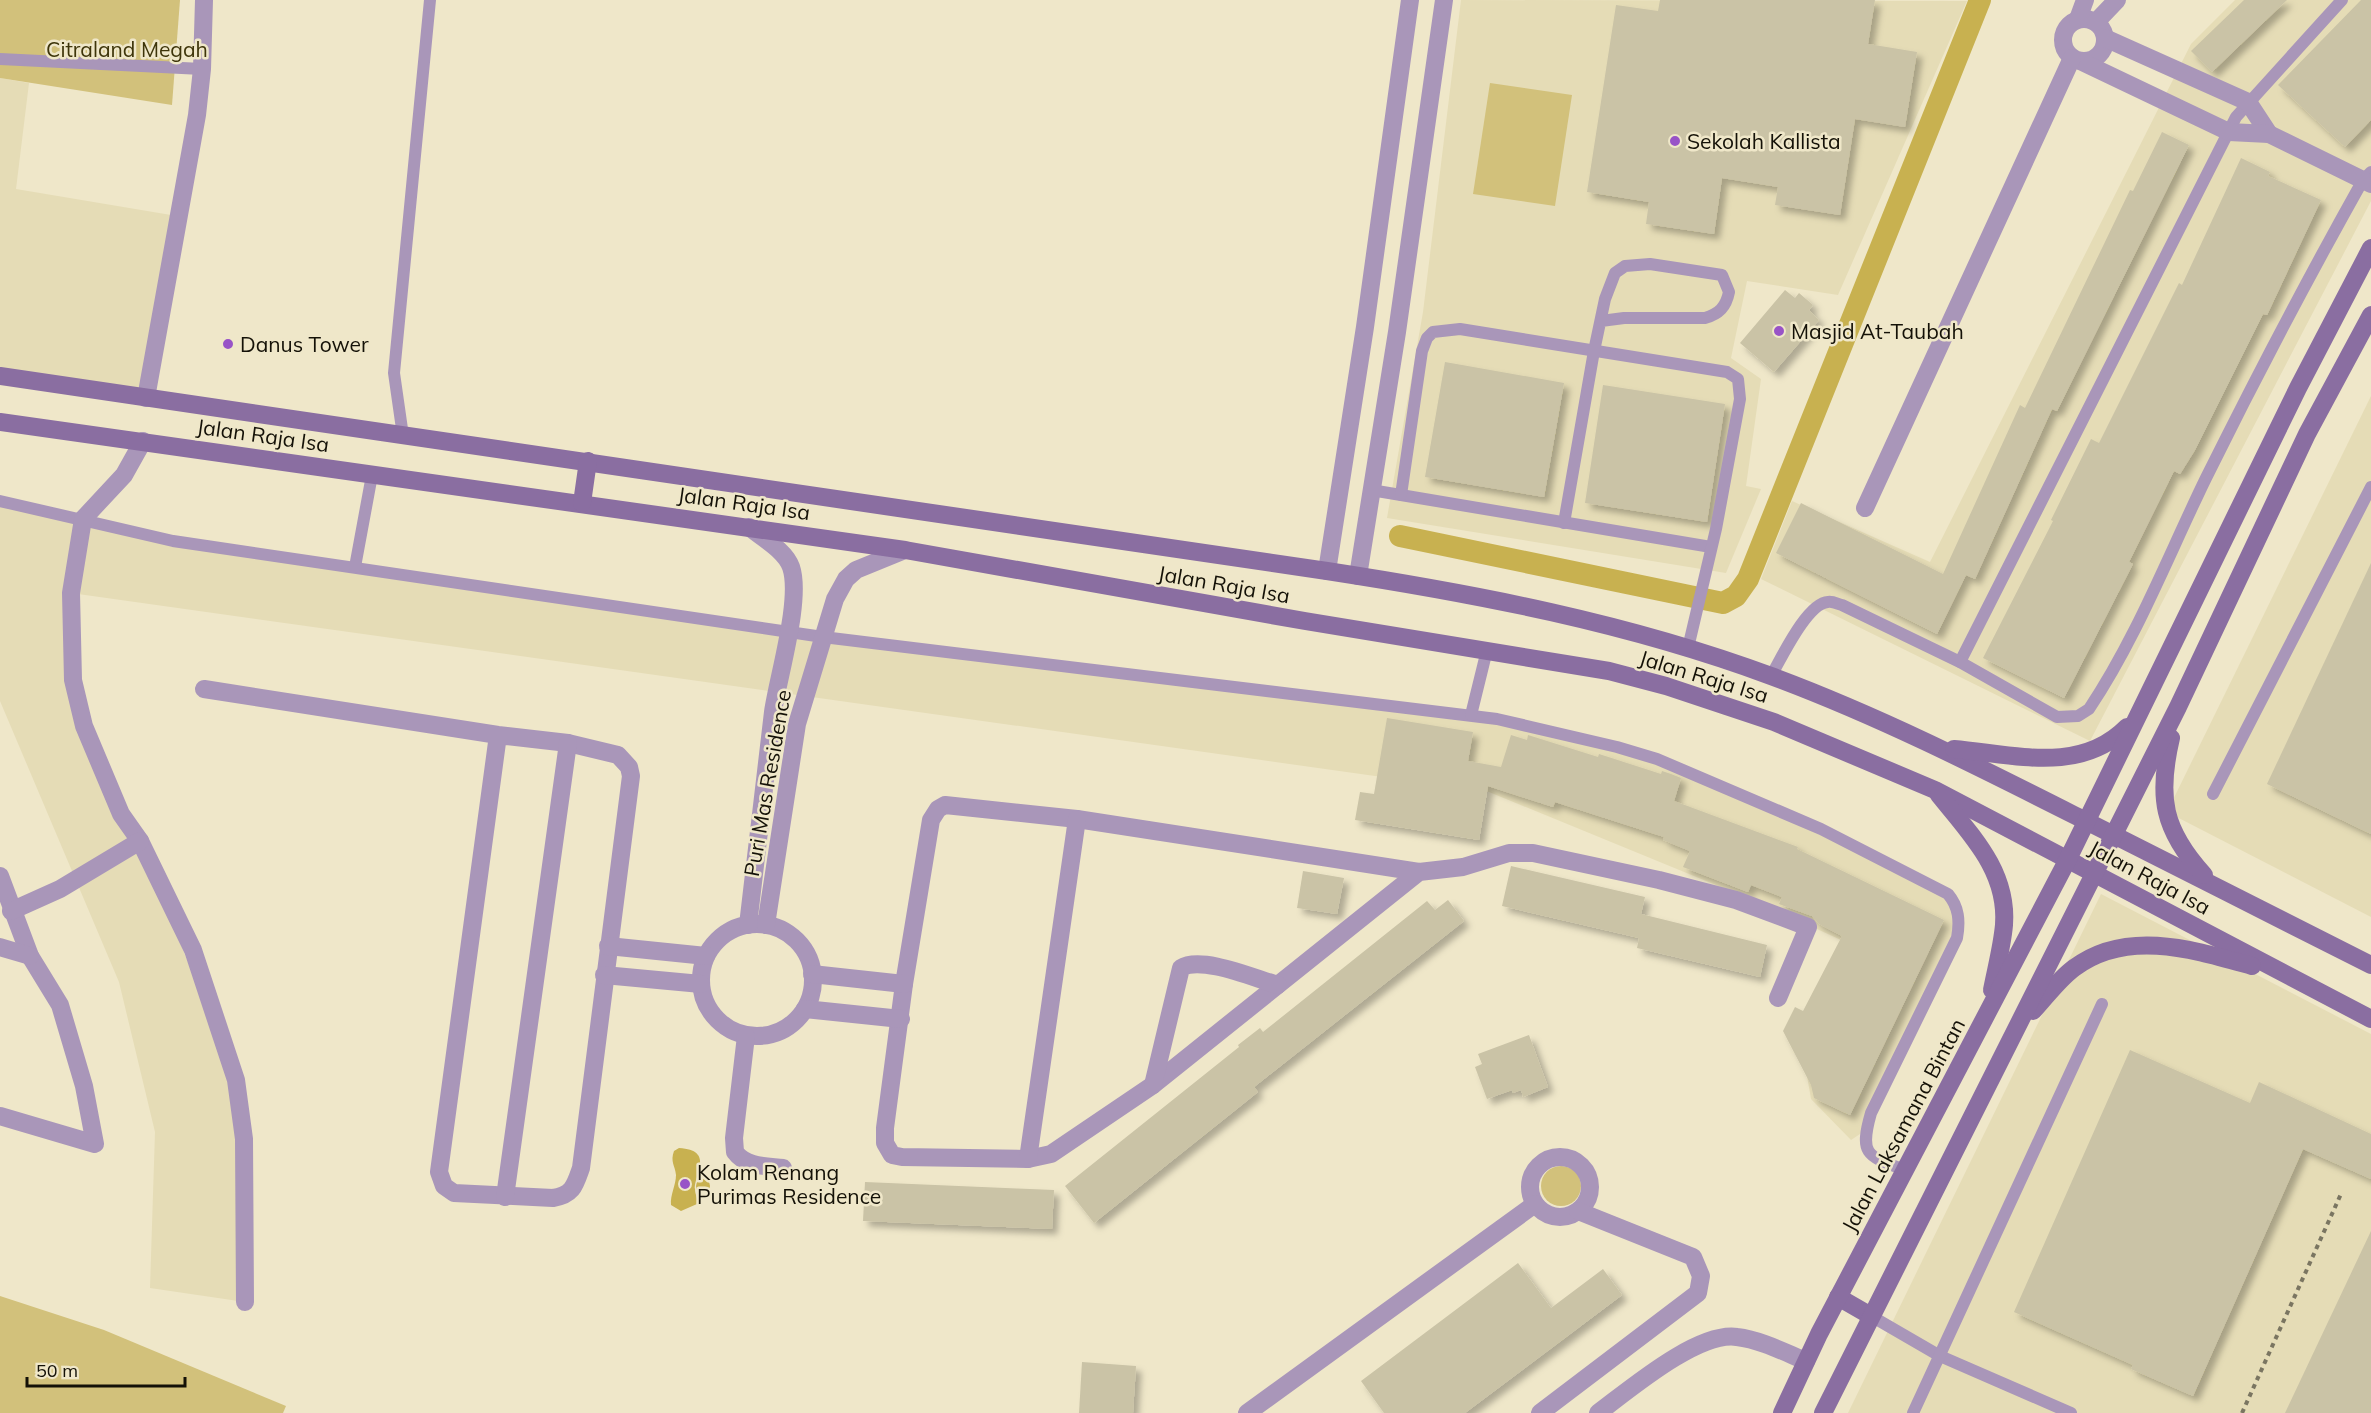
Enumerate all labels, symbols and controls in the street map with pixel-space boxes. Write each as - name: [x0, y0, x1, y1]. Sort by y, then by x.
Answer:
- park label: Citraland Megah: [46, 36, 208, 62]
- place label: Sekolah Kallista: [1687, 128, 1841, 154]
- marker: Sekolah Kallista: [1668, 134, 1682, 148]
- place label: Masjid At-Taubah: [1791, 318, 1964, 344]
- marker: Masjid At-Taubah: [1772, 324, 1786, 338]
- place label: Danus Tower: [240, 331, 369, 357]
- marker: Danus Tower: [221, 337, 235, 351]
- street label: Jalan Raja Isa: [195, 413, 331, 457]
- street label: Jalan Raja Isa: [676, 481, 812, 525]
- street label: Jalan Raja Isa: [1156, 560, 1292, 608]
- street label: Jalan Raja Isa: [1636, 644, 1772, 708]
- street label: Puri Mas Residence: [738, 688, 796, 878]
- street label: Jalan Raja Isa: [2085, 834, 2215, 920]
- street label: Jalan Laksamana Bintan: [1836, 1014, 1970, 1236]
- place label: Kolam Renang Purimas Residence: [697, 1159, 881, 1209]
- marker: Kolam Renang Purimas Residence: [678, 1177, 692, 1191]
- scale bar: [27, 1350, 184, 1388]
- text: 50 m: [36, 1359, 78, 1382]

